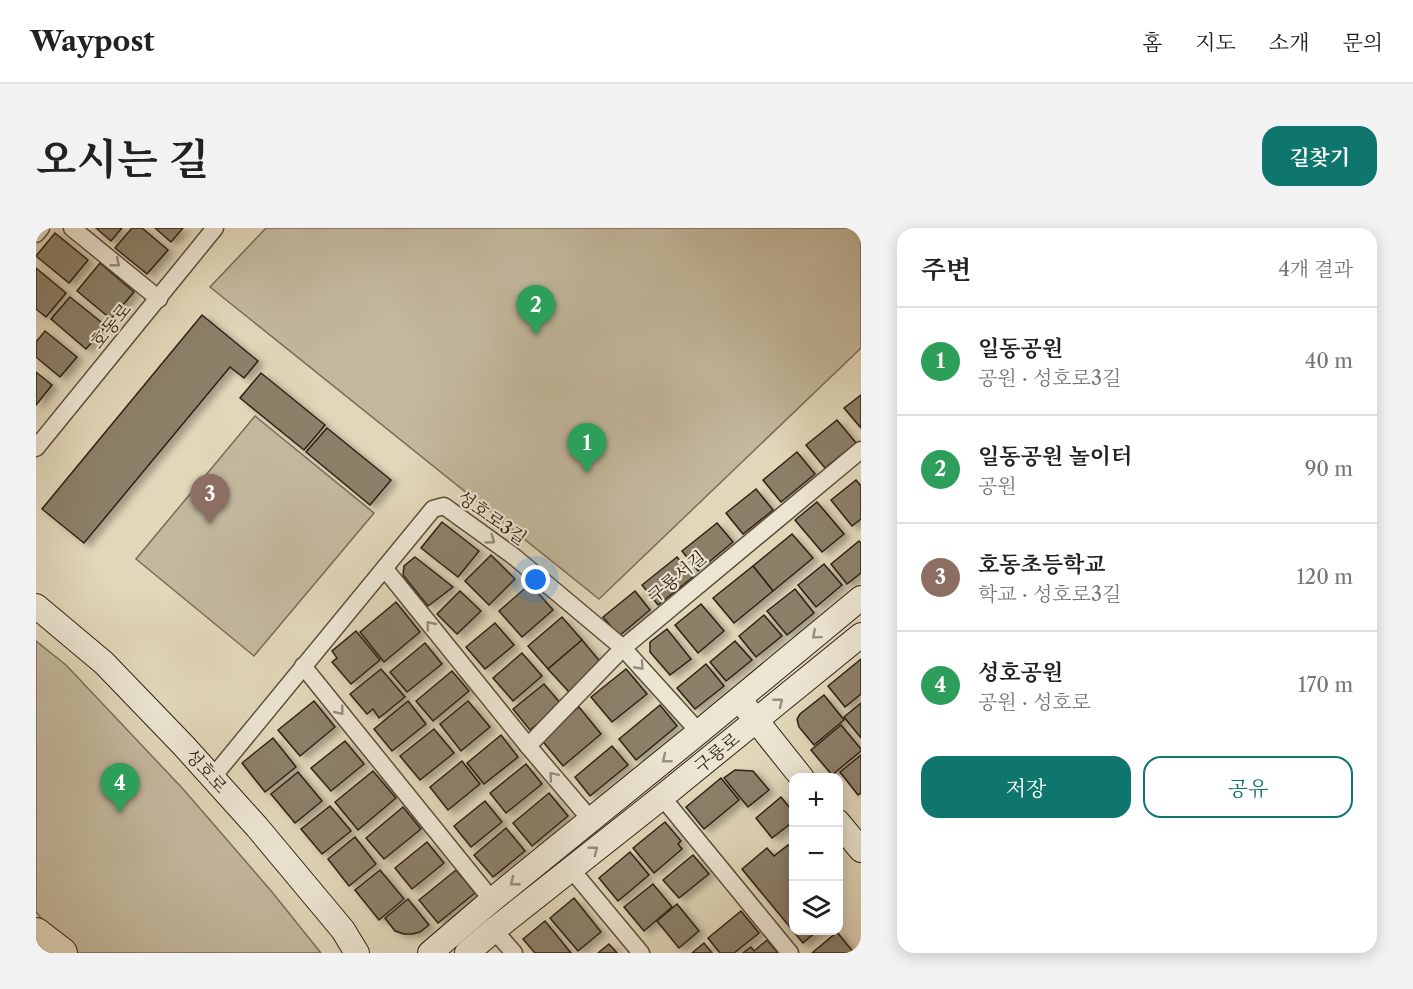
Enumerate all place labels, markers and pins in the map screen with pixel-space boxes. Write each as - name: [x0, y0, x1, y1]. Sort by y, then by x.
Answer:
- pin: 2: [516, 285, 556, 335]
- pin: 1: [568, 424, 606, 473]
- pin: 3: [190, 474, 230, 524]
- pin: 4: [100, 764, 140, 813]

